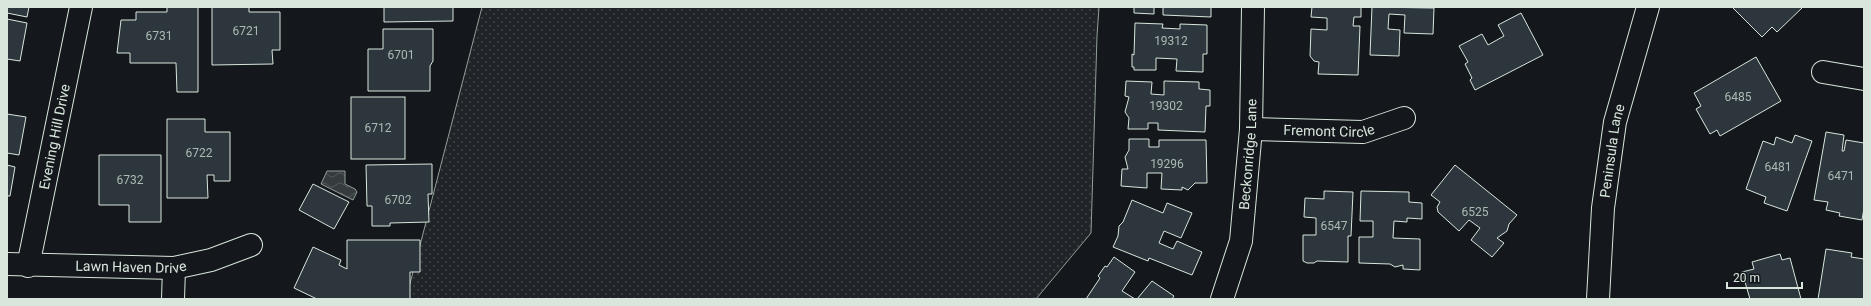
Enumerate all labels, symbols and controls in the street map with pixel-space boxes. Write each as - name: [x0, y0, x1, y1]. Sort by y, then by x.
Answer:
- house number: 6721: [233, 24, 259, 38]
- house number: 6731: [146, 29, 172, 43]
- house number: 19312: [1154, 34, 1188, 48]
- house number: 6701: [388, 48, 414, 62]
- street label: Evening Hill Drive: [36, 82, 73, 191]
- house number: 6485: [1725, 90, 1752, 104]
- house number: 19302: [1149, 99, 1183, 113]
- street label: Beckonridge Lane: [1236, 99, 1259, 211]
- street label: Peninsula Lane: [1597, 102, 1628, 199]
- house number: 6712: [365, 121, 392, 135]
- street label: Fremont Circle: [1283, 121, 1376, 140]
- house number: 6722: [186, 146, 213, 160]
- house number: 19296: [1150, 157, 1184, 171]
- house number: 6481: [1765, 160, 1791, 174]
- house number: 6471: [1828, 169, 1854, 183]
- house number: 6732: [117, 173, 144, 187]
- house number: 6702: [385, 193, 412, 207]
- house number: 6525: [1462, 205, 1489, 219]
- house number: 6547: [1321, 219, 1348, 233]
- street label: Lawn Haven Drive: [75, 258, 188, 276]
- scale bar: [1727, 264, 1802, 290]
- text: 20 m: [1733, 271, 1760, 285]

